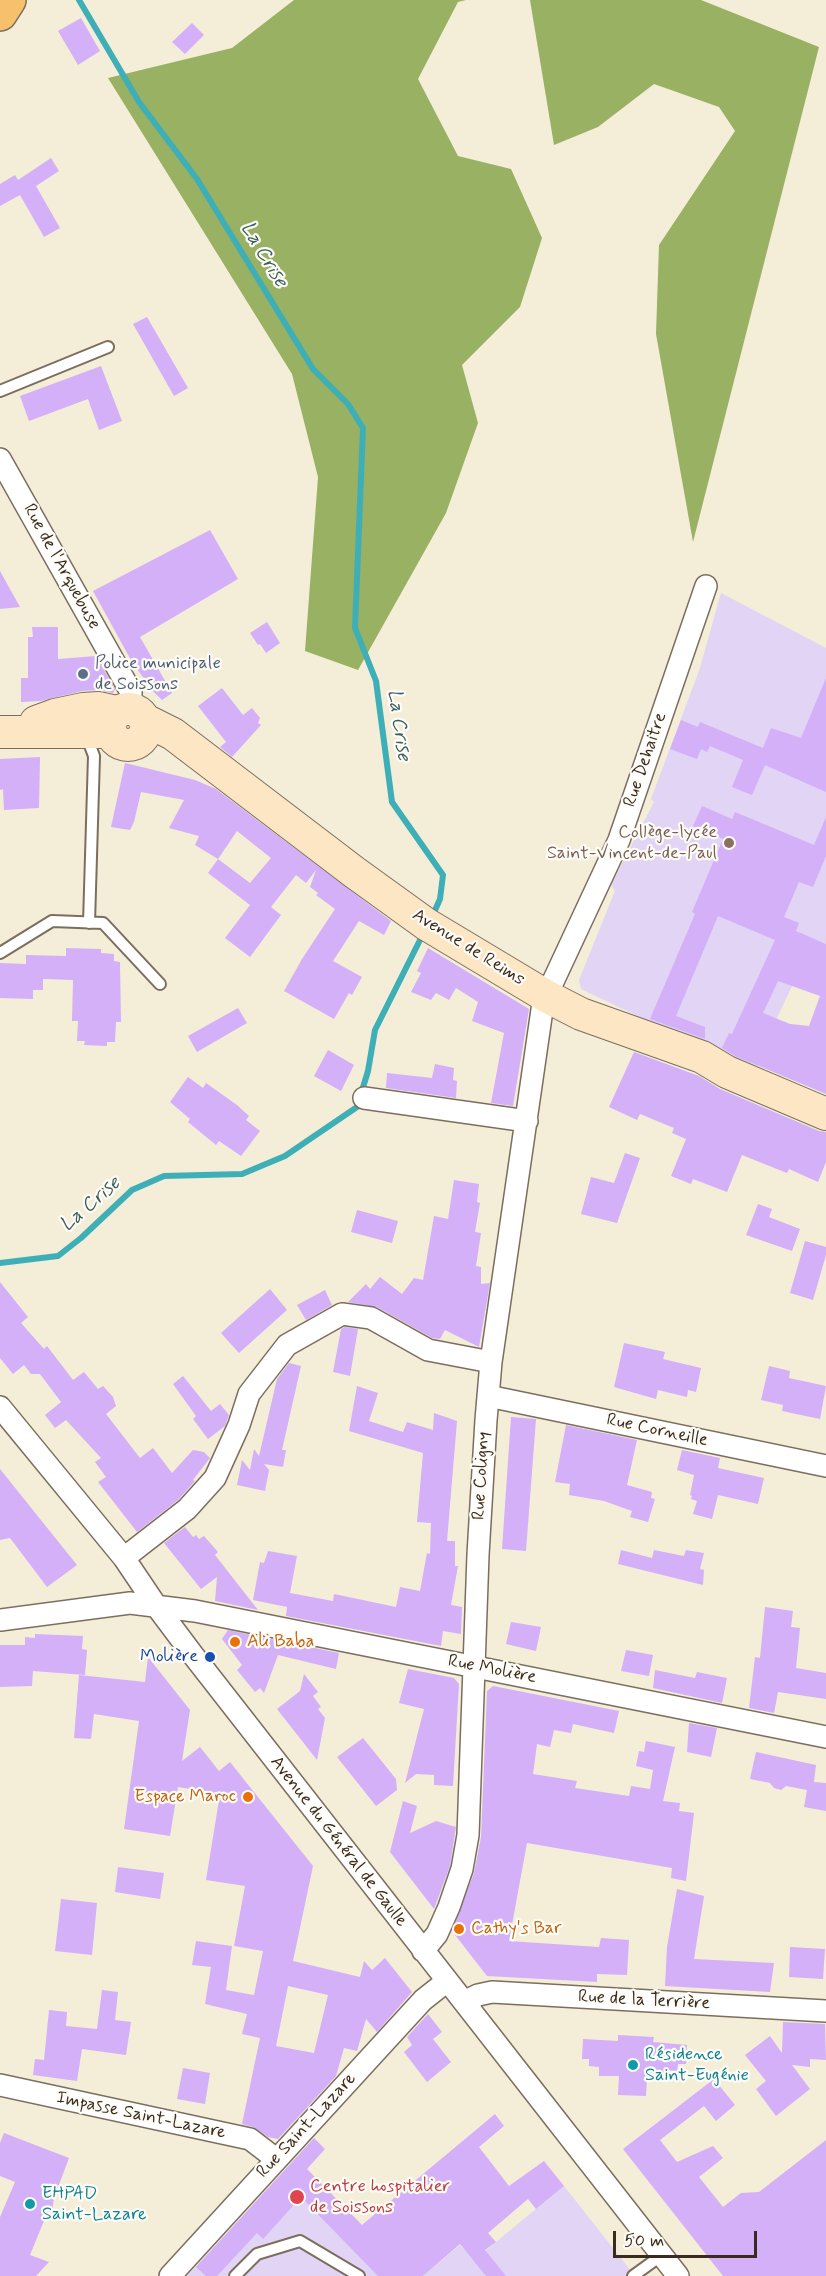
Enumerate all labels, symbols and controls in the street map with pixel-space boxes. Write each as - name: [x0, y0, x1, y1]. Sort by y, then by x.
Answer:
- water label: La Crise: [234, 218, 292, 292]
- street label: Rue de l'Arquebuse: [18, 501, 104, 633]
- place label: Police municipale de Soissons: [95, 653, 221, 696]
- marker: Police municipale de Soissons: [76, 667, 90, 681]
- water label: La Crise: [381, 688, 415, 762]
- street label: Rue Dehaitre: [620, 710, 672, 810]
- place label: Collège-lycée Saint-Vincent-de-Paul: [547, 822, 717, 864]
- marker: Collège-lycée Saint-Vincent-de-Paul: [722, 836, 736, 850]
- street label: Avenue de Reims: [408, 905, 528, 991]
- water label: La Crise: [56, 1172, 126, 1238]
- street label: Rue Corneille: [604, 1410, 710, 1452]
- street label: Rue Coligny: [469, 1431, 495, 1521]
- place label: Ali Baba: [247, 1631, 314, 1653]
- marker: Ali Baba: [228, 1635, 242, 1649]
- place label: Molière: [140, 1646, 198, 1668]
- marker: Molière: [203, 1650, 217, 1664]
- street label: Rue Molière: [446, 1651, 538, 1689]
- street label: Avenue du Général de Gaulle: [265, 1752, 411, 1932]
- place label: Espace Maroc: [134, 1786, 236, 1808]
- marker: Espace Maroc: [241, 1790, 255, 1804]
- place label: Cathy's Bar: [471, 1918, 562, 1940]
- marker: Cathy's Bar: [452, 1922, 466, 1936]
- street label: Rue de la Terrière: [577, 1987, 711, 2015]
- place label: Résidence Saint-Eugénie: [645, 2044, 749, 2086]
- marker: Résidence Saint-Eugénie: [626, 2058, 640, 2072]
- street label: Rue Saint-Lazare: [253, 2069, 361, 2183]
- street label: Impasse Saint-Lazare: [54, 2087, 228, 2145]
- place label: Centre hospitalier de Soissons: [310, 2176, 450, 2218]
- place label: EHPAD Saint-Lazare: [42, 2183, 147, 2226]
- marker: Centre hospitalier de Soissons: [288, 2188, 306, 2206]
- marker: EHPAD Saint-Lazare: [23, 2197, 37, 2211]
- scale bar: [616, 2219, 760, 2257]
- text: 50 m: [624, 2229, 664, 2253]

